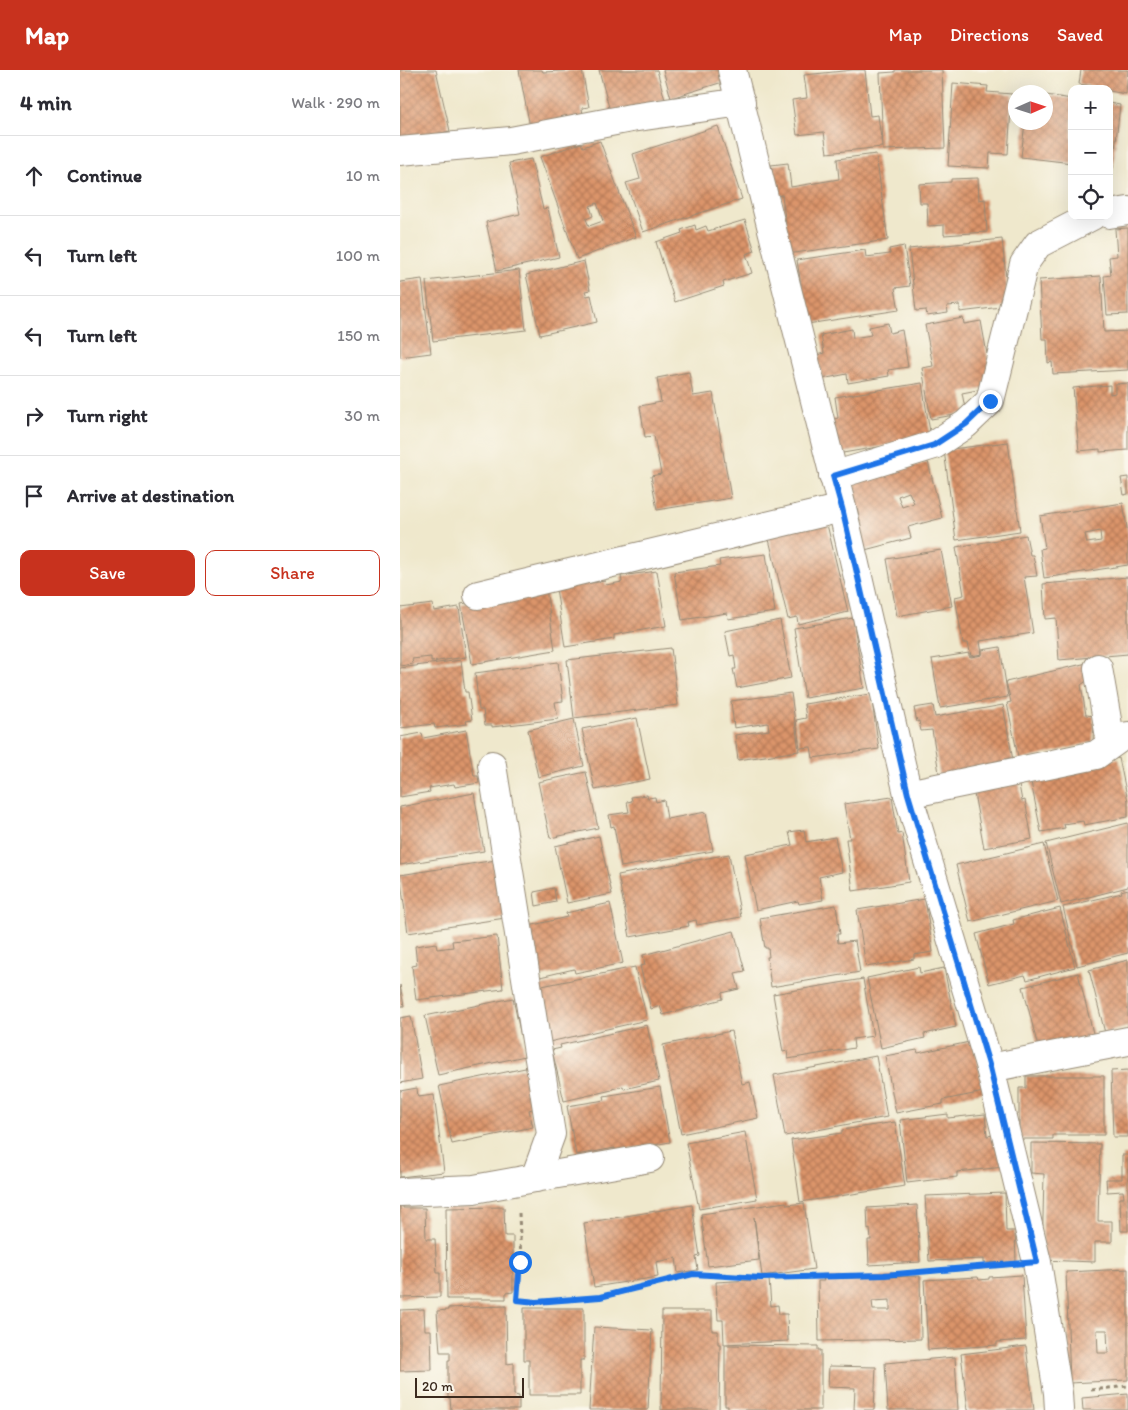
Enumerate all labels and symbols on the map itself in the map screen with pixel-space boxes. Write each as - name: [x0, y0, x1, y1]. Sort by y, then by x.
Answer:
- north arrow: [1008, 85, 1053, 130]
- route end: [979, 390, 1002, 413]
- route start: [509, 1251, 532, 1274]
- scale bar: [415, 1375, 524, 1398]

